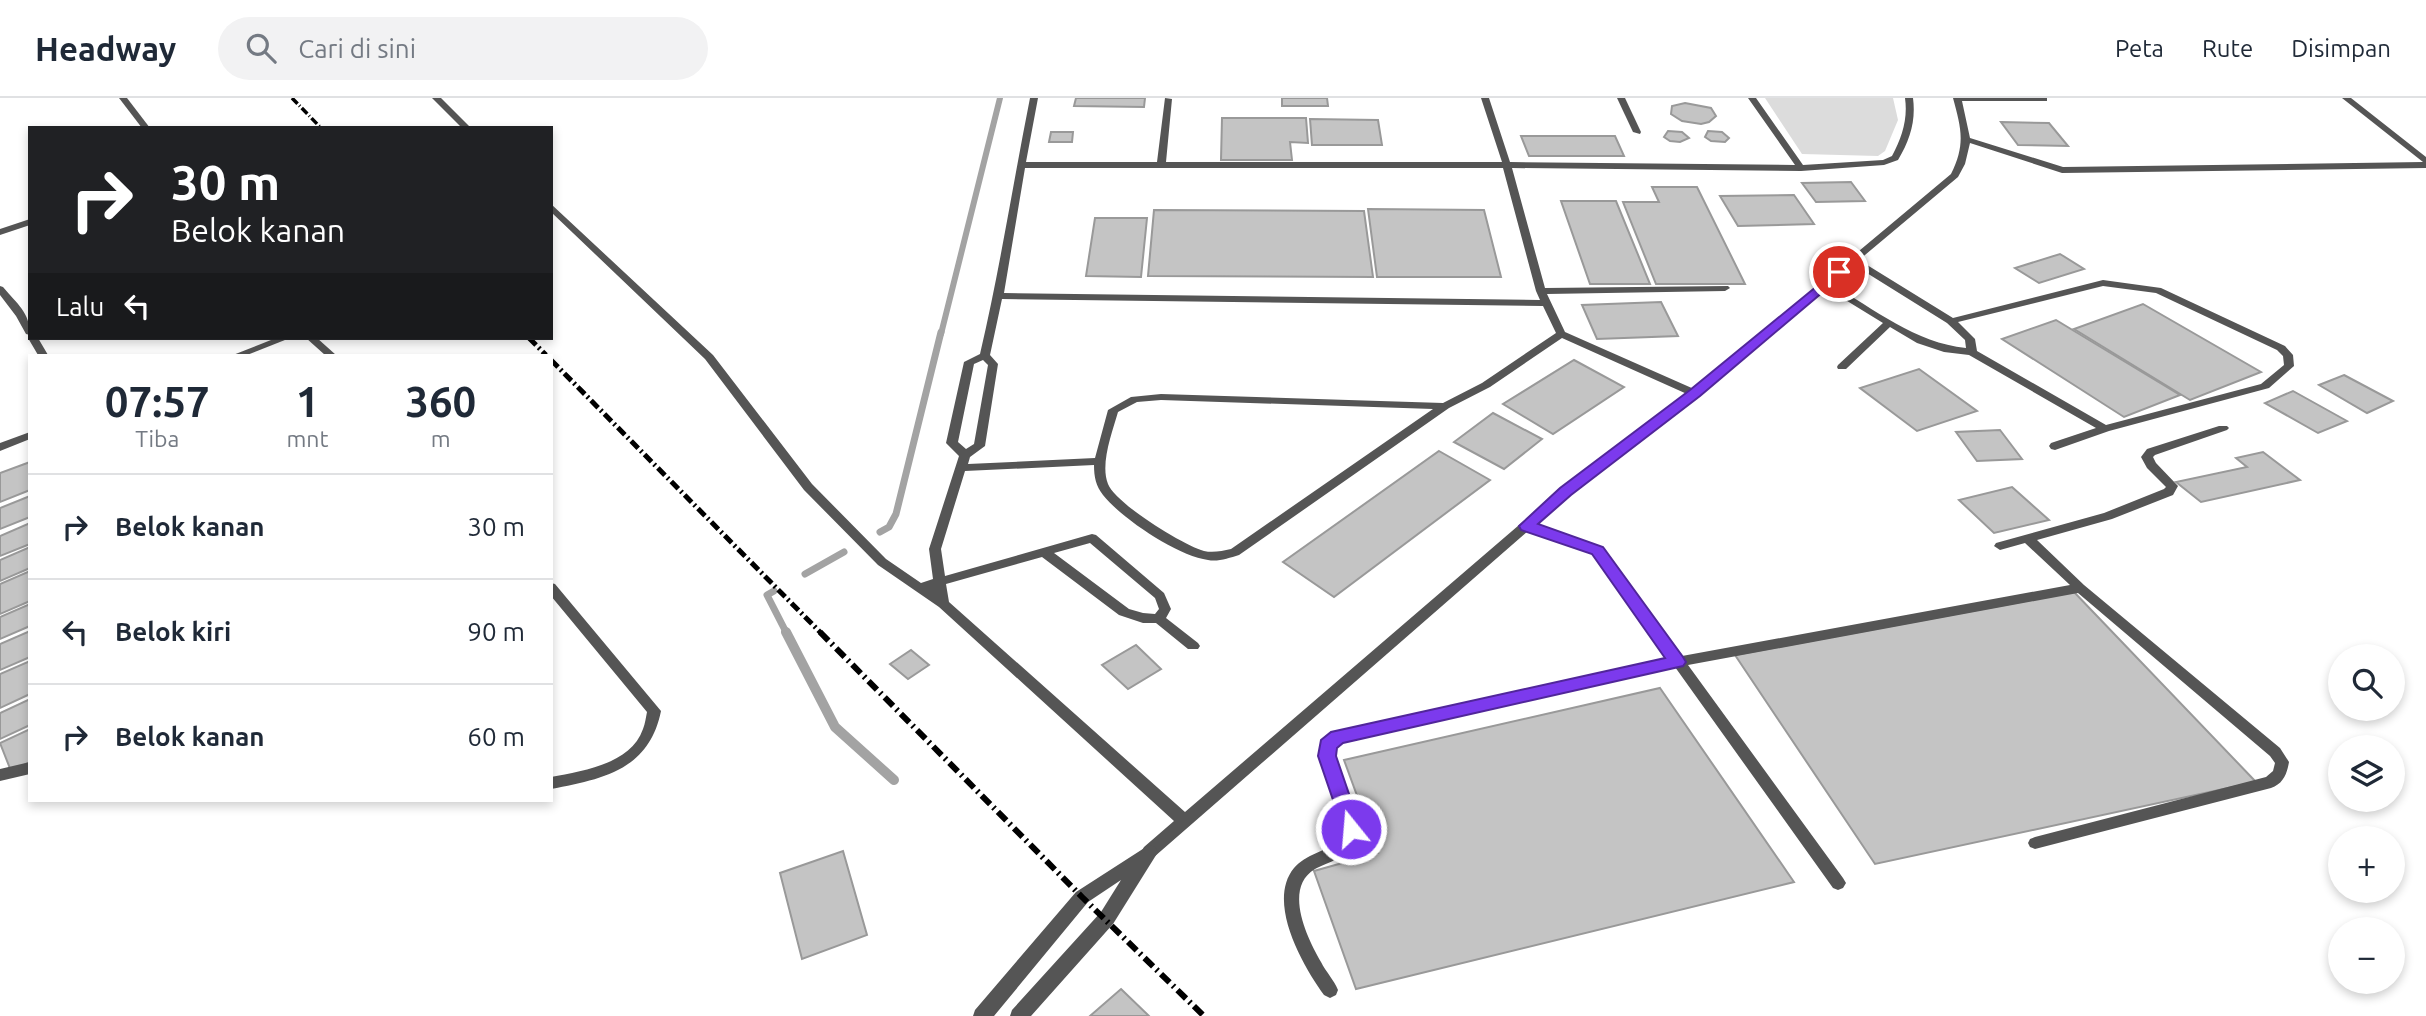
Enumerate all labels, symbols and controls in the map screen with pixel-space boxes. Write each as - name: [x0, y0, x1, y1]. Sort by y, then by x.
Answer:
- search box: [218, 17, 708, 80]
- icon: search: [242, 29, 280, 67]
- text: Headway: [35, 30, 176, 67]
- text: Cari di sini: [298, 34, 416, 63]
- text: Peta: [2115, 35, 2164, 62]
- text: Rute: [2202, 35, 2253, 62]
- text: Disimpan: [2291, 35, 2391, 62]
- icon: right: [56, 154, 147, 245]
- text: 30 m: [171, 154, 280, 209]
- text: Belok kanan: [171, 212, 345, 248]
- pin: [1809, 242, 1869, 302]
- icon: arrive: [1820, 253, 1858, 291]
- icon: left: [118, 287, 156, 325]
- text: Lalu: [56, 292, 104, 321]
- text: 07:57: [105, 378, 210, 425]
- text: 1: [296, 378, 319, 425]
- text: 360: [405, 378, 476, 425]
- text: Tiba: [135, 426, 179, 451]
- text: mnt: [286, 426, 329, 451]
- text: m: [431, 426, 451, 451]
- icon: right: [56, 508, 94, 546]
- text: Belok kanan: [115, 512, 265, 541]
- text: 30 m: [467, 512, 525, 541]
- icon: left: [56, 613, 94, 651]
- text: Belok kiri: [115, 617, 231, 646]
- text: 90 m: [467, 617, 525, 646]
- map controls: [2328, 644, 2405, 994]
- button: search: [2328, 644, 2405, 721]
- icon: right: [56, 718, 94, 756]
- text: Belok kanan: [115, 722, 265, 751]
- text: 60 m: [467, 722, 525, 751]
- button: layers: [2328, 735, 2405, 812]
- position arrow: [1314, 792, 1388, 866]
- button: +: [2328, 826, 2405, 903]
- button: −: [2328, 917, 2405, 994]

